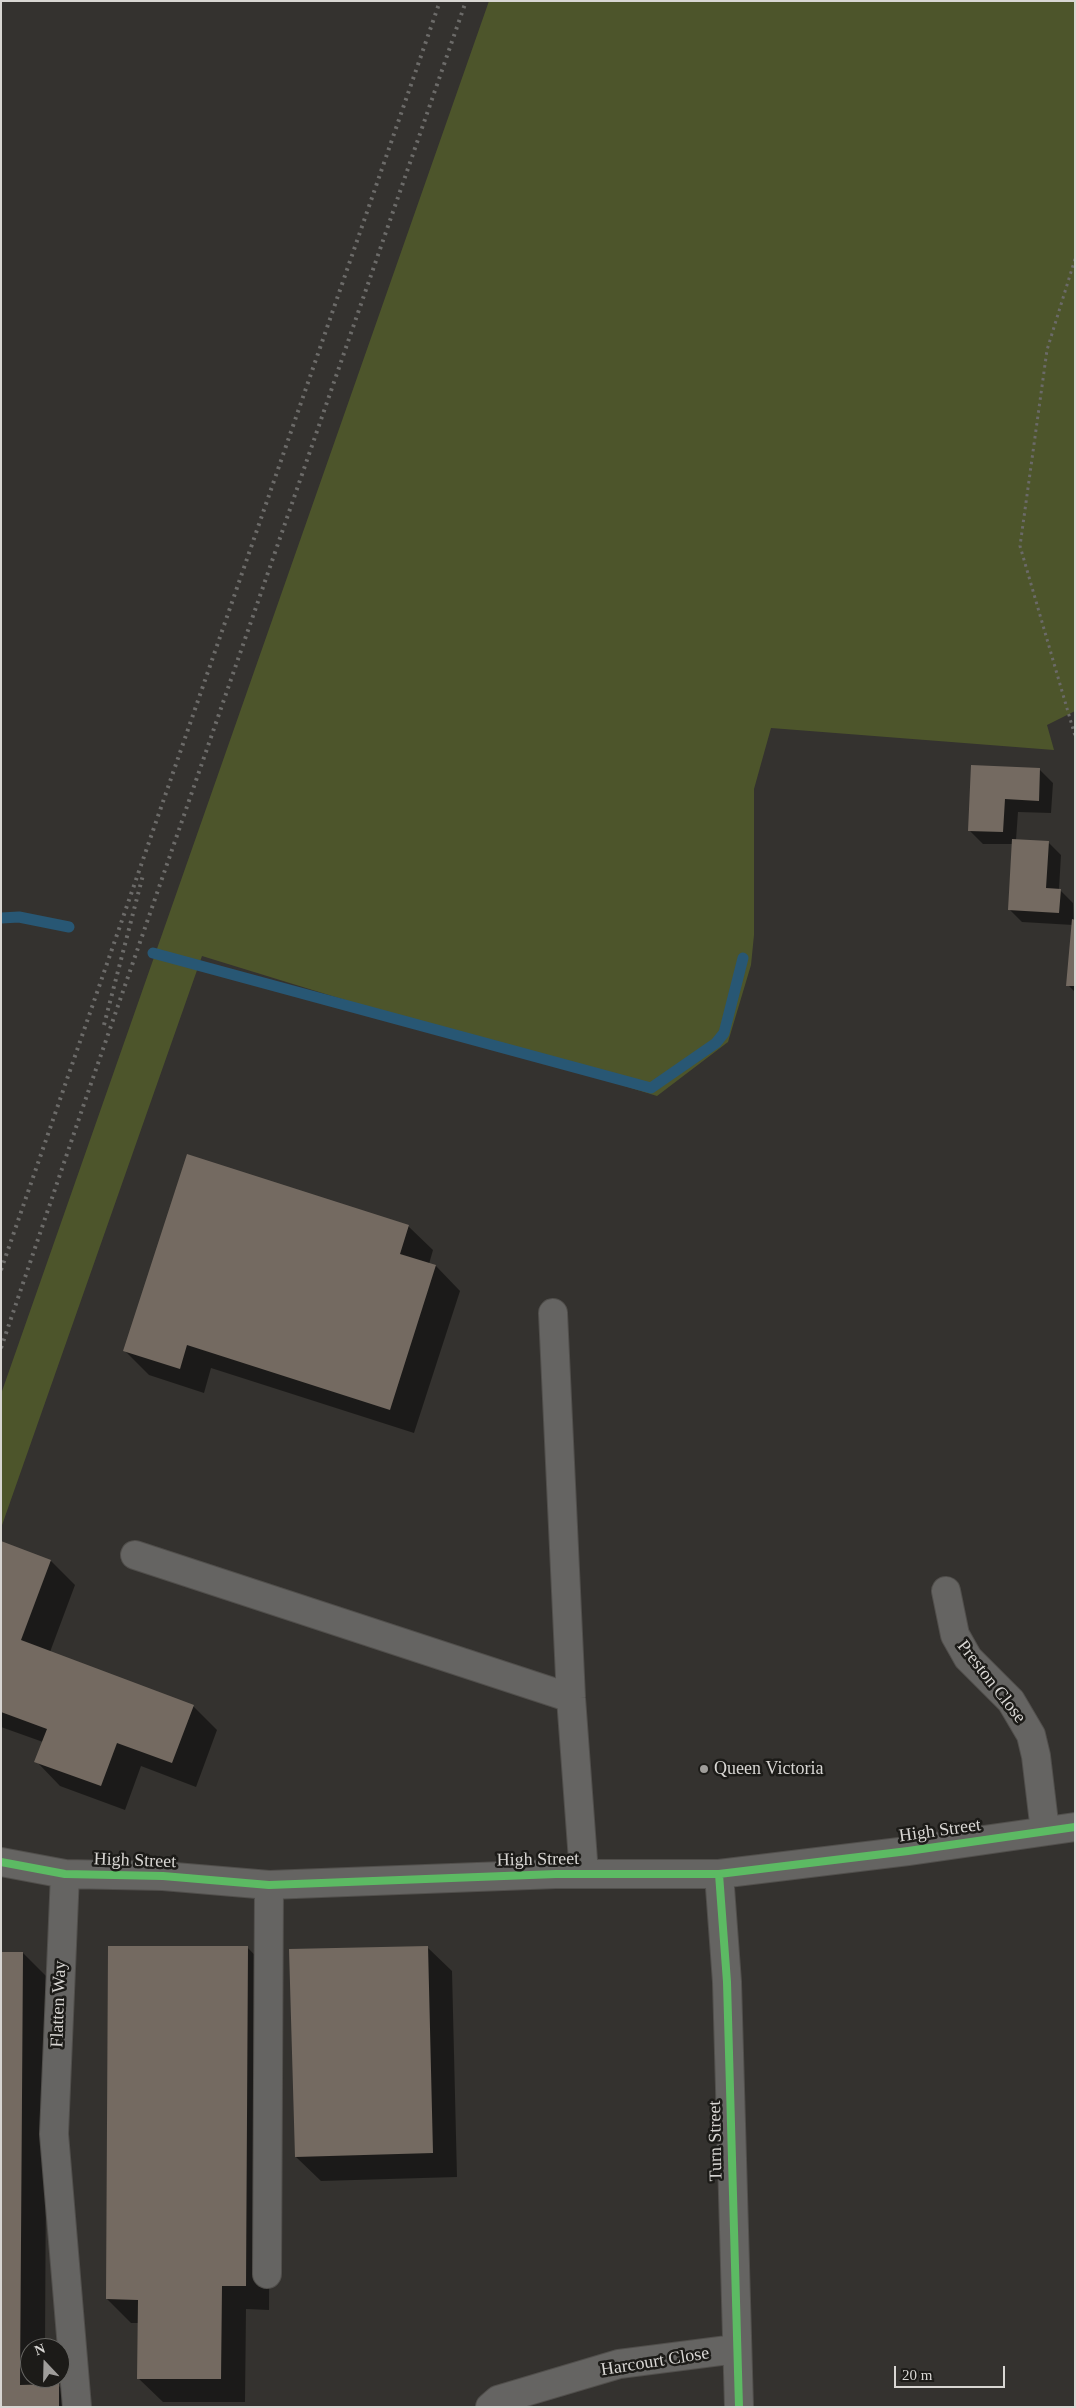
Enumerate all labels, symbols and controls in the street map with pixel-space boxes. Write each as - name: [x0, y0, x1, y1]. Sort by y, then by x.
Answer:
- street label: Preston Close: [952, 1636, 1030, 1728]
- place label: Queen Victoria: [714, 1758, 823, 1780]
- marker: Queen Victoria: [698, 1763, 710, 1775]
- street label: High Street: [898, 1815, 982, 1847]
- street label: High Street: [497, 1848, 579, 1872]
- street label: High Street: [93, 1849, 177, 1873]
- street label: Flatten Way: [47, 1960, 71, 2048]
- street label: Turn Street: [704, 2100, 728, 2182]
- north arrow: [20, 2338, 70, 2388]
- text: N: [32, 2341, 47, 2358]
- street label: Harcourt Close: [599, 2343, 711, 2381]
- scale bar: [896, 2356, 1007, 2388]
- text: 20 m: [902, 2367, 932, 2383]

